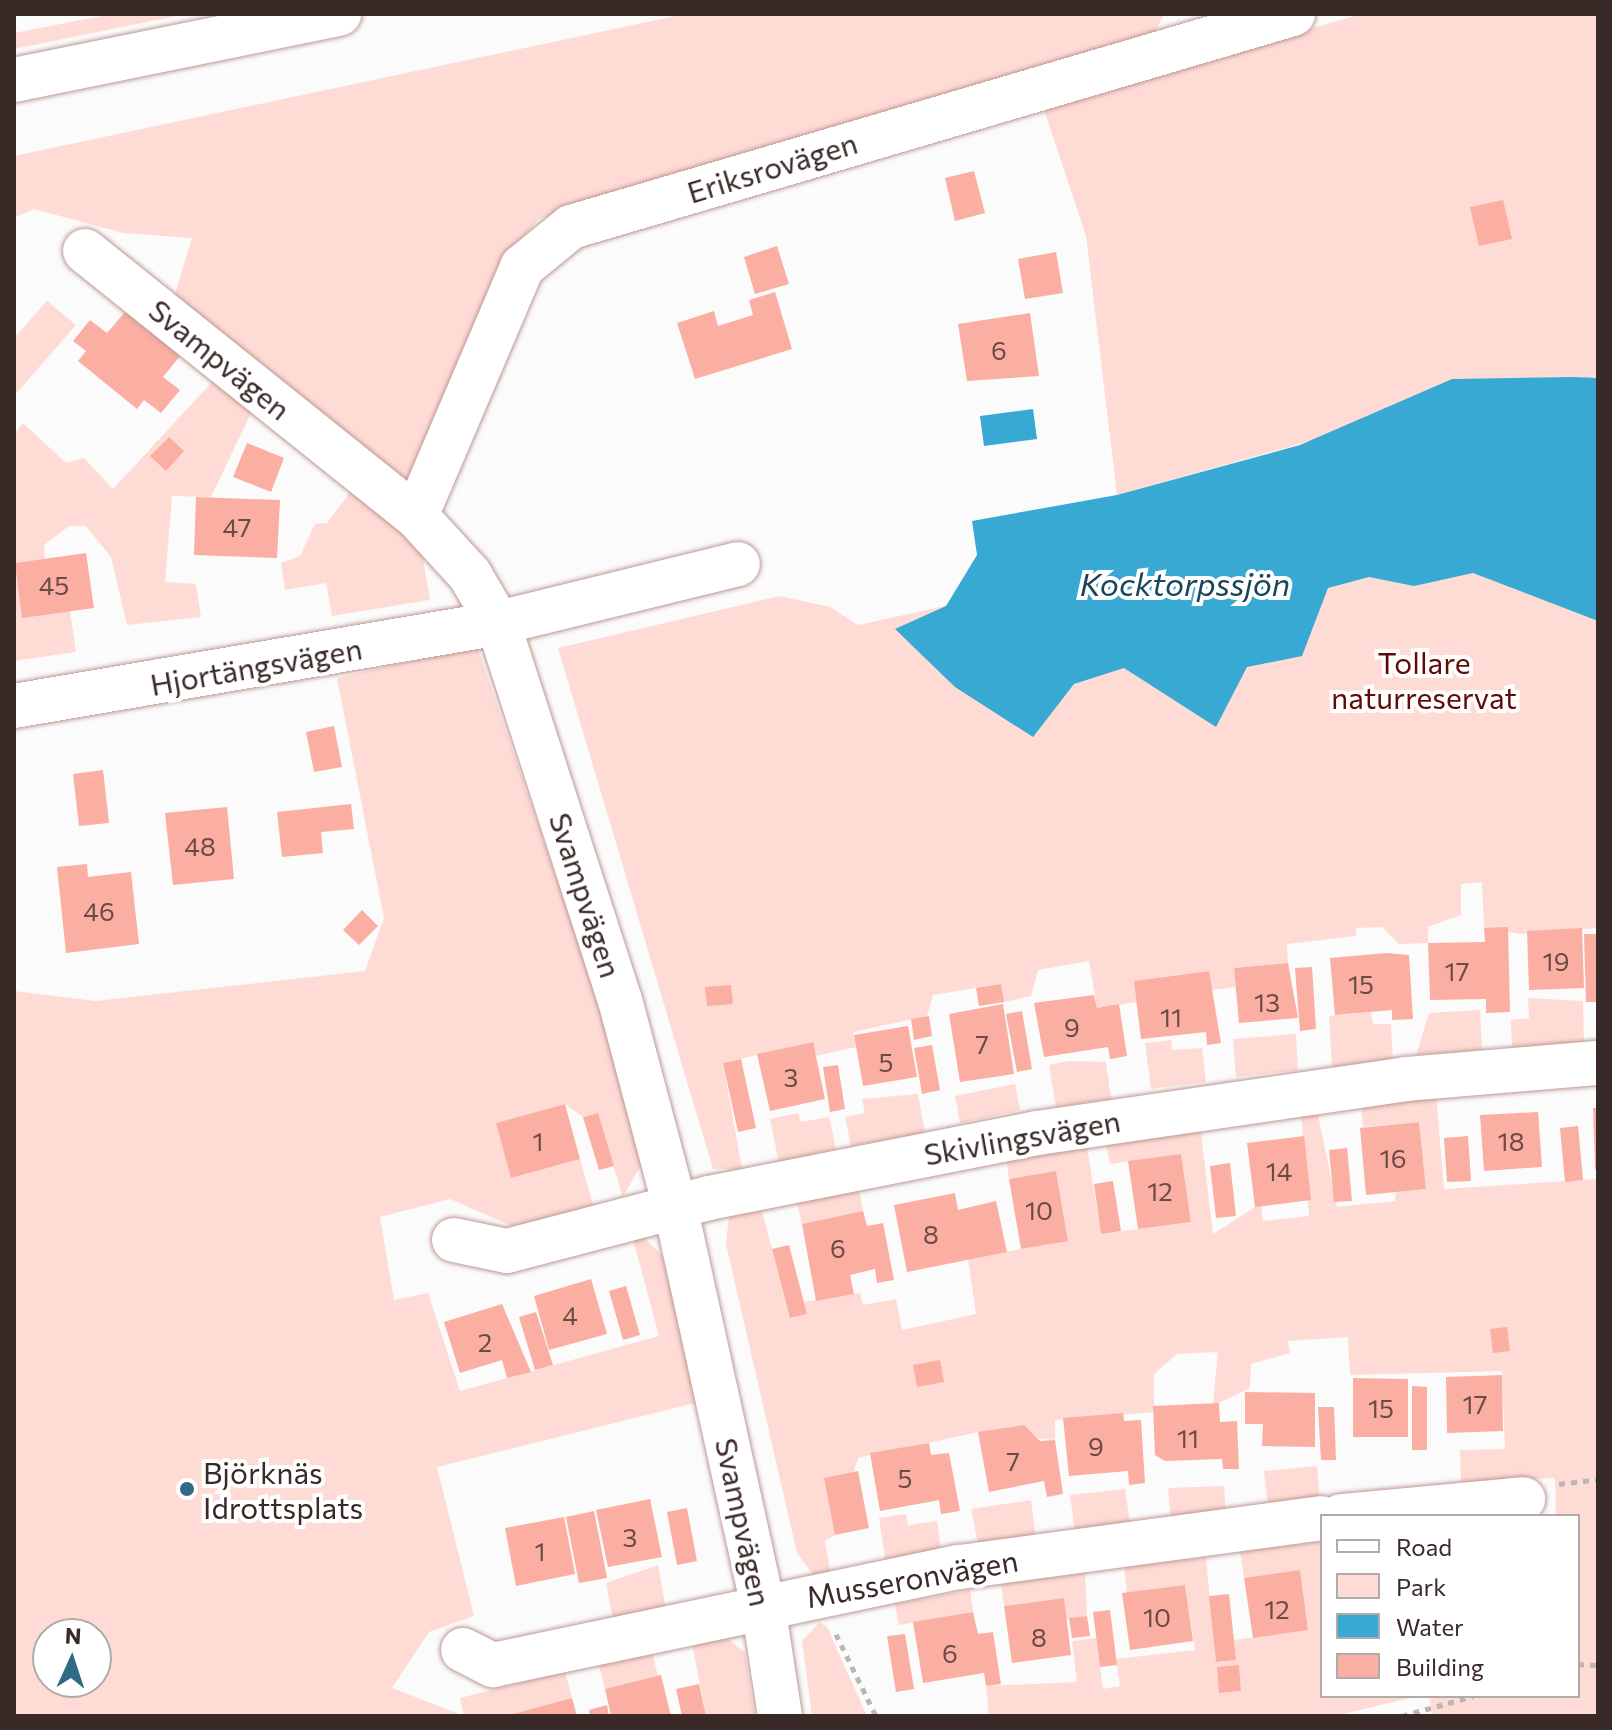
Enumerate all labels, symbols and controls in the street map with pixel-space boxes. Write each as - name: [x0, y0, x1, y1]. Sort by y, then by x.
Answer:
- street label: Eriksrovägen: [683, 124, 861, 210]
- street label: Svampvägen: [142, 291, 298, 427]
- house number: 6: [991, 334, 1007, 366]
- house number: 47: [223, 511, 251, 543]
- water label: Kocktorpssjön: [1080, 564, 1290, 602]
- house number: 45: [39, 569, 69, 601]
- street label: Hjortängsvägen: [147, 630, 365, 702]
- park label: Tollare naturreservat: [1331, 644, 1517, 714]
- street label: Svampvägen: [542, 808, 630, 982]
- house number: 48: [184, 830, 216, 862]
- house number: 46: [83, 895, 115, 927]
- house number: 19: [1543, 945, 1569, 977]
- house number: 17: [1445, 955, 1469, 987]
- house number: 15: [1348, 968, 1374, 1000]
- house number: 13: [1254, 986, 1280, 1018]
- house number: 11: [1160, 1001, 1182, 1033]
- house number: 9: [1064, 1011, 1080, 1043]
- house number: 7: [975, 1028, 989, 1060]
- house number: 5: [879, 1046, 893, 1078]
- house number: 3: [784, 1061, 798, 1093]
- street label: Skivlingsvägen: [921, 1102, 1123, 1172]
- house number: 1: [532, 1125, 544, 1157]
- house number: 18: [1498, 1125, 1524, 1157]
- house number: 16: [1380, 1142, 1406, 1174]
- house number: 14: [1266, 1155, 1292, 1187]
- house number: 12: [1147, 1175, 1173, 1207]
- house number: 10: [1025, 1194, 1053, 1226]
- house number: 8: [923, 1218, 939, 1250]
- house number: 6: [830, 1232, 846, 1264]
- house number: 4: [562, 1299, 578, 1331]
- house number: 2: [478, 1326, 492, 1358]
- house number: 17: [1463, 1388, 1487, 1420]
- house number: 15: [1368, 1392, 1394, 1424]
- house number: 11: [1177, 1422, 1199, 1454]
- house number: 9: [1088, 1430, 1104, 1462]
- street label: Svampvägen: [709, 1435, 779, 1609]
- house number: 7: [1006, 1445, 1020, 1477]
- place label: Björknäs Idrottsplats: [203, 1454, 363, 1524]
- house number: 5: [898, 1462, 912, 1494]
- marker: Björknäs Idrottsplats: [178, 1480, 196, 1498]
- legend: [1320, 1514, 1580, 1698]
- house number: 3: [623, 1521, 637, 1553]
- text: Road: [1396, 1532, 1452, 1561]
- house number: 1: [534, 1535, 546, 1567]
- street label: Musseronvägen: [803, 1542, 1021, 1614]
- text: Park: [1396, 1572, 1446, 1601]
- house number: 12: [1264, 1593, 1290, 1625]
- house number: 10: [1143, 1601, 1171, 1633]
- text: Water: [1396, 1612, 1464, 1641]
- north arrow: [32, 1618, 112, 1698]
- house number: 8: [1031, 1621, 1047, 1653]
- text: N: [64, 1622, 82, 1649]
- house number: 6: [942, 1637, 958, 1669]
- text: Building: [1396, 1652, 1484, 1681]

